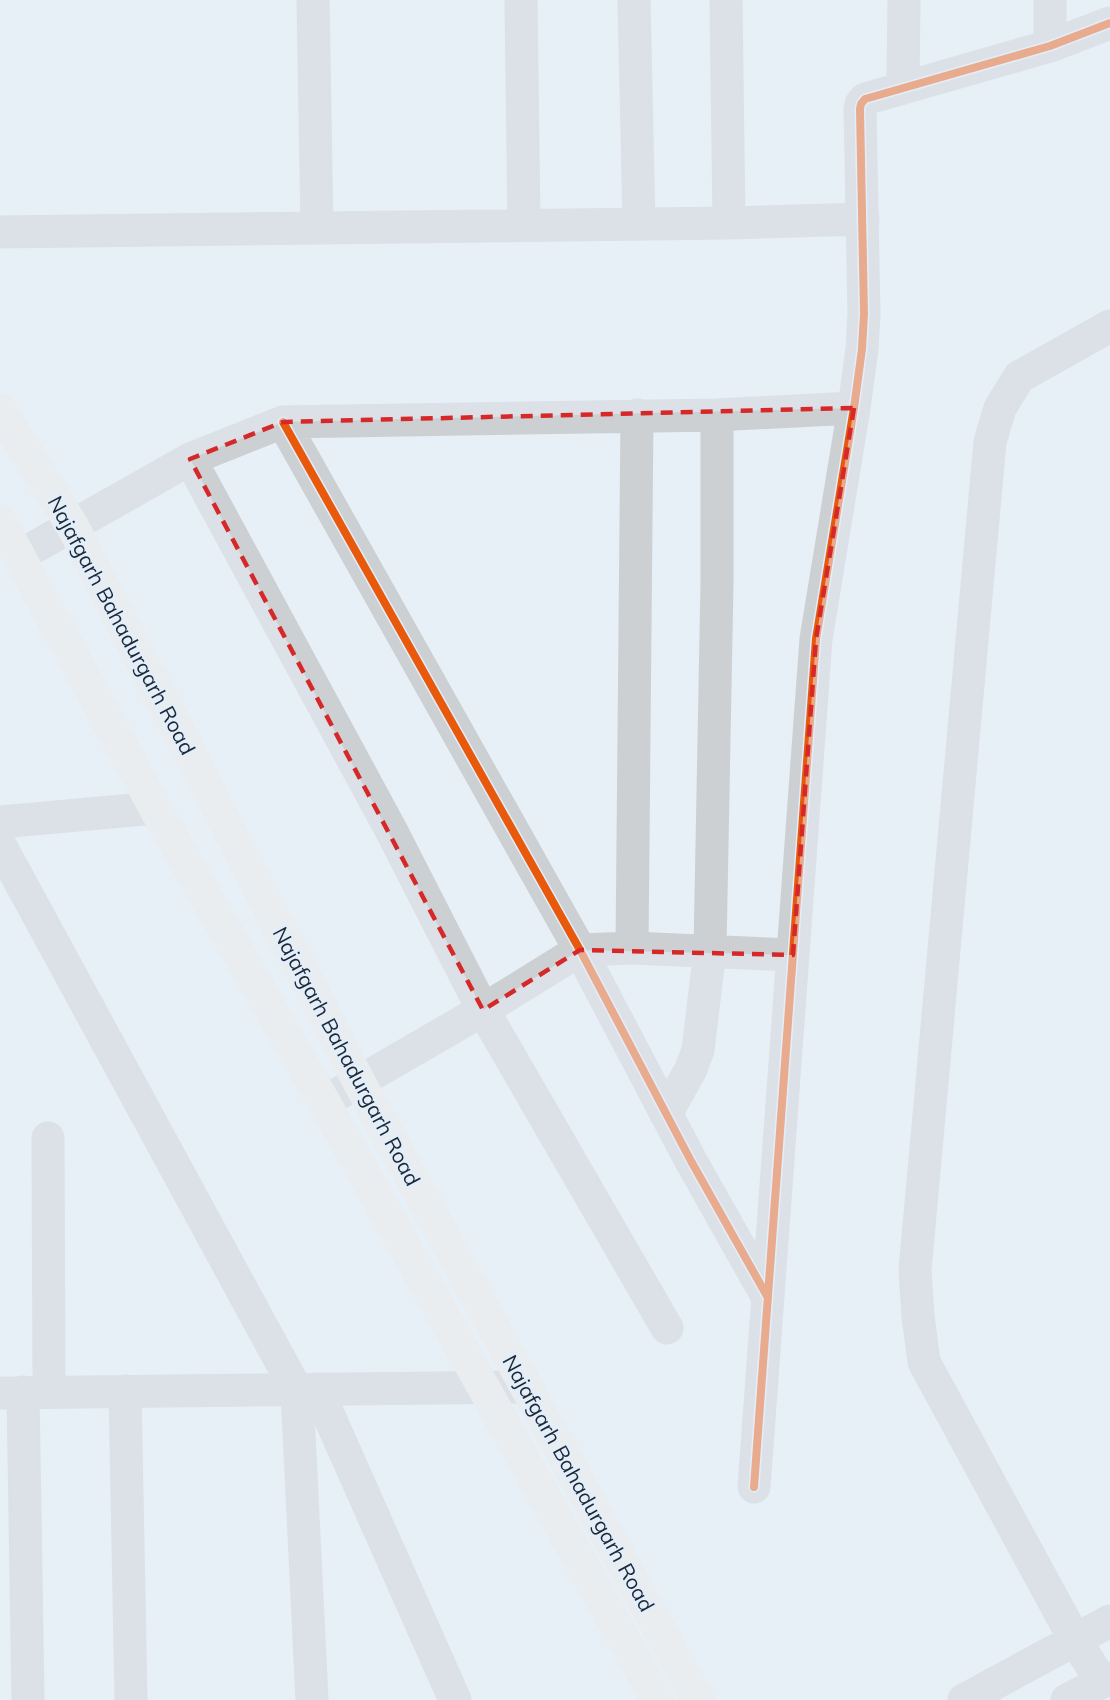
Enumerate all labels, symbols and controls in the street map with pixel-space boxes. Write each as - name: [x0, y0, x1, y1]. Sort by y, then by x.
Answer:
- street label: Najafgarh Bahadurgarh Road: [43, 491, 201, 759]
- street label: Najafgarh Bahadurgarh Road: [268, 922, 426, 1190]
- street label: Najafgarh Bahadurgarh Road: [497, 1350, 661, 1616]

